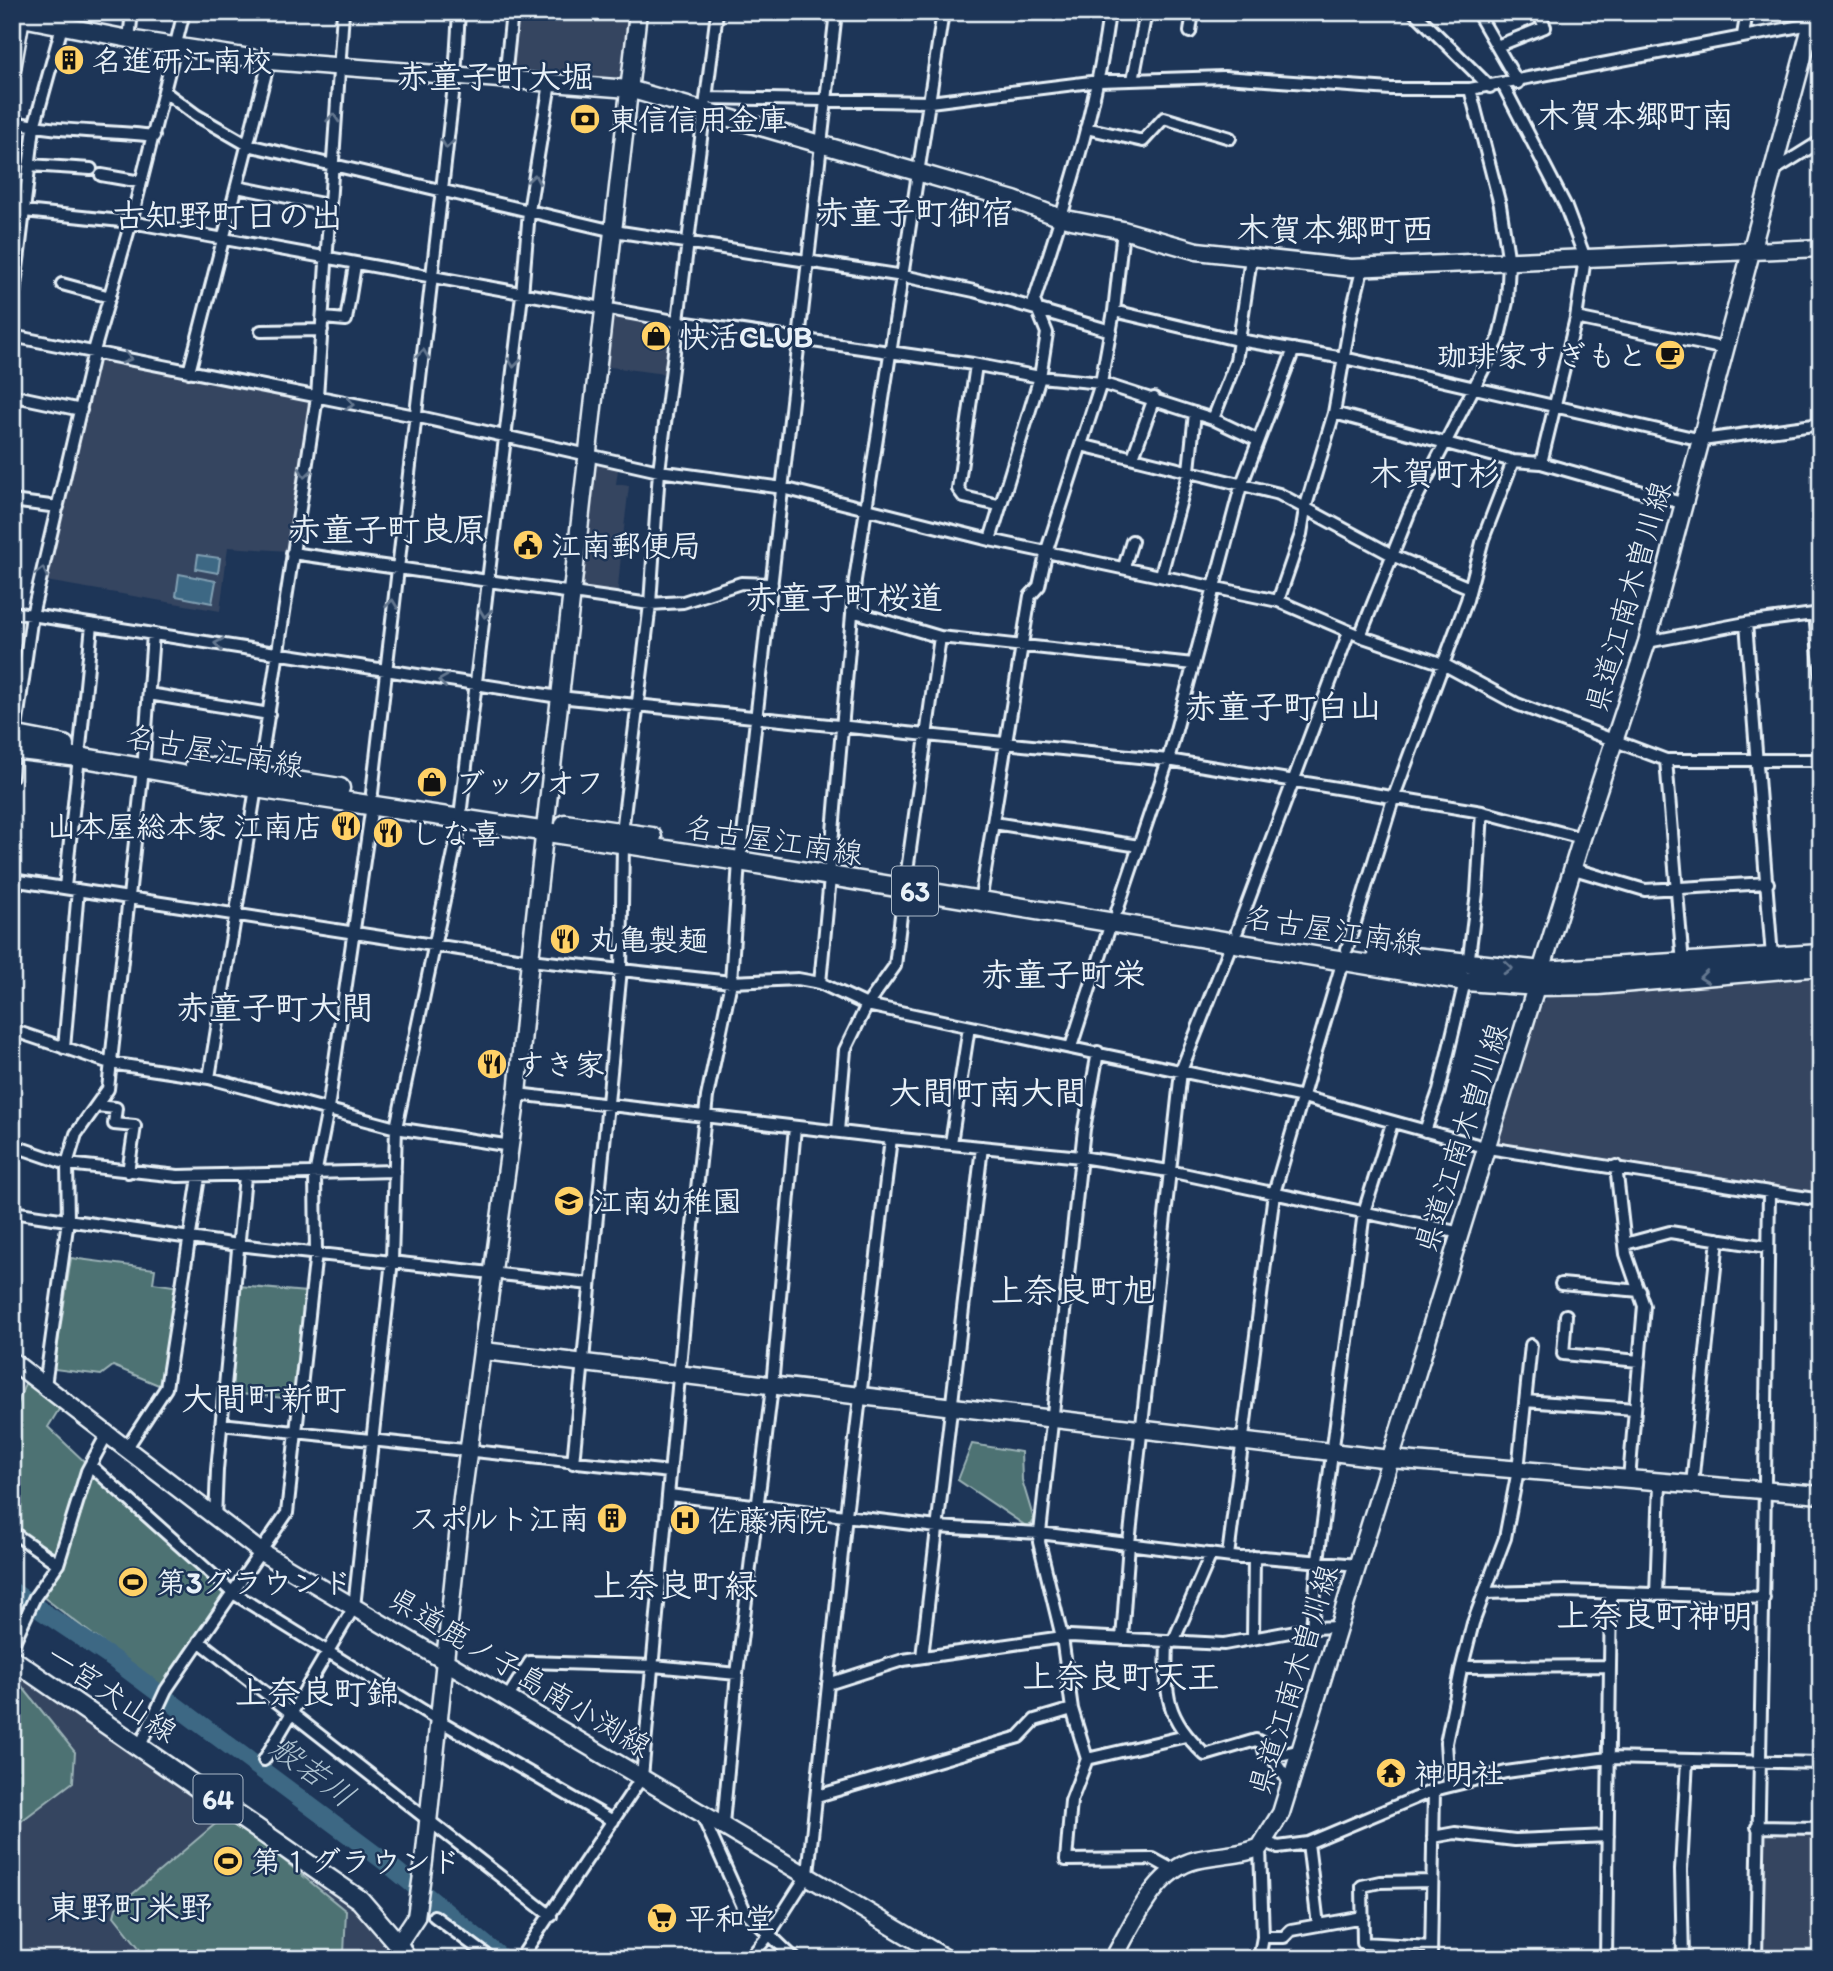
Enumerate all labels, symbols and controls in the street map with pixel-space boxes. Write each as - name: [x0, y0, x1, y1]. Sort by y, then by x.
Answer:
- place label: 名進研江南校: [92, 42, 272, 79]
- building icon: 名進研江南校: [52, 43, 86, 77]
- district label: 赤童子町大堀: [396, 57, 594, 96]
- district label: 木賀本郷町南: [1536, 96, 1734, 135]
- place label: 東信信用金庫: [608, 101, 788, 138]
- bank icon: 東信信用金庫: [568, 102, 602, 136]
- one-way arrow: [325, 112, 340, 123]
- one-way arrow: [440, 139, 455, 150]
- one-way arrow: [526, 173, 541, 185]
- district label: 赤童子町御宿: [816, 193, 1014, 232]
- district label: 古知野町日の出: [113, 196, 344, 235]
- district label: 木賀本郷町西: [1236, 210, 1434, 249]
- place label: 快活CLUB: [679, 318, 813, 355]
- shop icon: 快活CLUB: [639, 319, 673, 353]
- place label: 珈琲家すぎもと: [1437, 337, 1647, 374]
- cafe icon: 珈琲家すぎもと: [1653, 338, 1687, 372]
- one-way arrow: [415, 348, 430, 359]
- one-way arrow: [121, 350, 133, 365]
- one-way arrow: [506, 357, 521, 369]
- one-way arrow: [344, 395, 356, 410]
- district label: 木賀町杉: [1369, 454, 1501, 493]
- one-way arrow: [298, 468, 313, 479]
- street label: 県道江南木曽川線: [1577, 477, 1679, 717]
- district label: 赤童子町良原: [288, 510, 486, 549]
- place label: 江南郵便局: [551, 527, 701, 564]
- public building icon: 江南郵便局: [511, 528, 545, 562]
- one-way arrow: [34, 566, 48, 578]
- district label: 赤童子町桜道: [745, 578, 943, 617]
- one-way arrow: [385, 598, 400, 610]
- one-way arrow: [477, 607, 492, 619]
- one-way arrow: [213, 637, 225, 652]
- one-way arrow: [437, 674, 449, 689]
- district label: 赤童子町白山: [1184, 687, 1382, 726]
- street label: 名古屋江南線: [123, 717, 307, 785]
- place label: ブックオフ: [455, 764, 605, 801]
- shop icon: ブックオフ: [415, 765, 449, 799]
- place label: 山本屋総本家 江南店: [46, 808, 323, 845]
- street label: 名古屋江南線: [682, 808, 866, 872]
- restaurant icon: 山本屋総本家 江南店: [329, 809, 363, 843]
- place label: しな喜: [411, 815, 501, 852]
- restaurant icon: しな喜: [371, 816, 405, 850]
- road number: 63: [892, 866, 938, 916]
- street label: 名古屋江南線: [1242, 898, 1426, 962]
- place label: 丸亀製麺: [588, 921, 708, 958]
- restaurant icon: 丸亀製麺: [548, 922, 582, 956]
- district label: 赤童子町栄: [981, 955, 1146, 994]
- one-way arrow: [1502, 960, 1513, 975]
- one-way arrow: [1698, 969, 1709, 984]
- district label: 赤童子町大間: [176, 988, 374, 1027]
- street label: 県道江南木曽川線: [1406, 1018, 1516, 1258]
- place label: すき家: [515, 1046, 605, 1083]
- restaurant icon: すき家: [475, 1047, 509, 1081]
- district label: 大間町南大間: [889, 1073, 1087, 1112]
- place label: 江南幼稚園: [592, 1183, 742, 1220]
- school or university icon: 江南幼稚園: [552, 1184, 586, 1218]
- district label: 上奈良町旭: [991, 1271, 1156, 1310]
- district label: 大間町新町: [182, 1379, 347, 1418]
- place label: スポルト江南: [409, 1500, 589, 1537]
- building icon: スポルト江南: [595, 1501, 629, 1535]
- place label: 佐藤病院: [708, 1502, 828, 1539]
- hospital icon: 佐藤病院: [668, 1503, 702, 1537]
- street label: 県道江南木曽川線: [1240, 1560, 1346, 1800]
- place label: 第3グラウンド: [156, 1564, 352, 1601]
- sports icon: 第3グラウンド: [116, 1565, 150, 1599]
- district label: 上奈良町緑: [593, 1566, 758, 1605]
- street label: 県道鹿ノ子島南小渕線: [382, 1579, 658, 1765]
- district label: 上奈良町神明: [1556, 1596, 1754, 1635]
- street label: 一宮犬山線: [39, 1636, 185, 1750]
- district label: 上奈良町天王: [1022, 1657, 1220, 1696]
- district label: 上奈良町錦: [235, 1673, 400, 1712]
- water label: 般若川: [263, 1727, 363, 1815]
- place label: 神明社: [1414, 1755, 1504, 1792]
- temple icon: 神明社: [1374, 1756, 1408, 1790]
- road number: 64: [194, 1774, 242, 1824]
- place label: 第１グラウンド: [251, 1843, 461, 1880]
- sports icon: 第１グラウンド: [211, 1844, 245, 1878]
- district label: 東野町米野: [48, 1888, 213, 1927]
- place label: 平和堂: [685, 1900, 775, 1937]
- supermarket icon: 平和堂: [645, 1901, 679, 1935]

